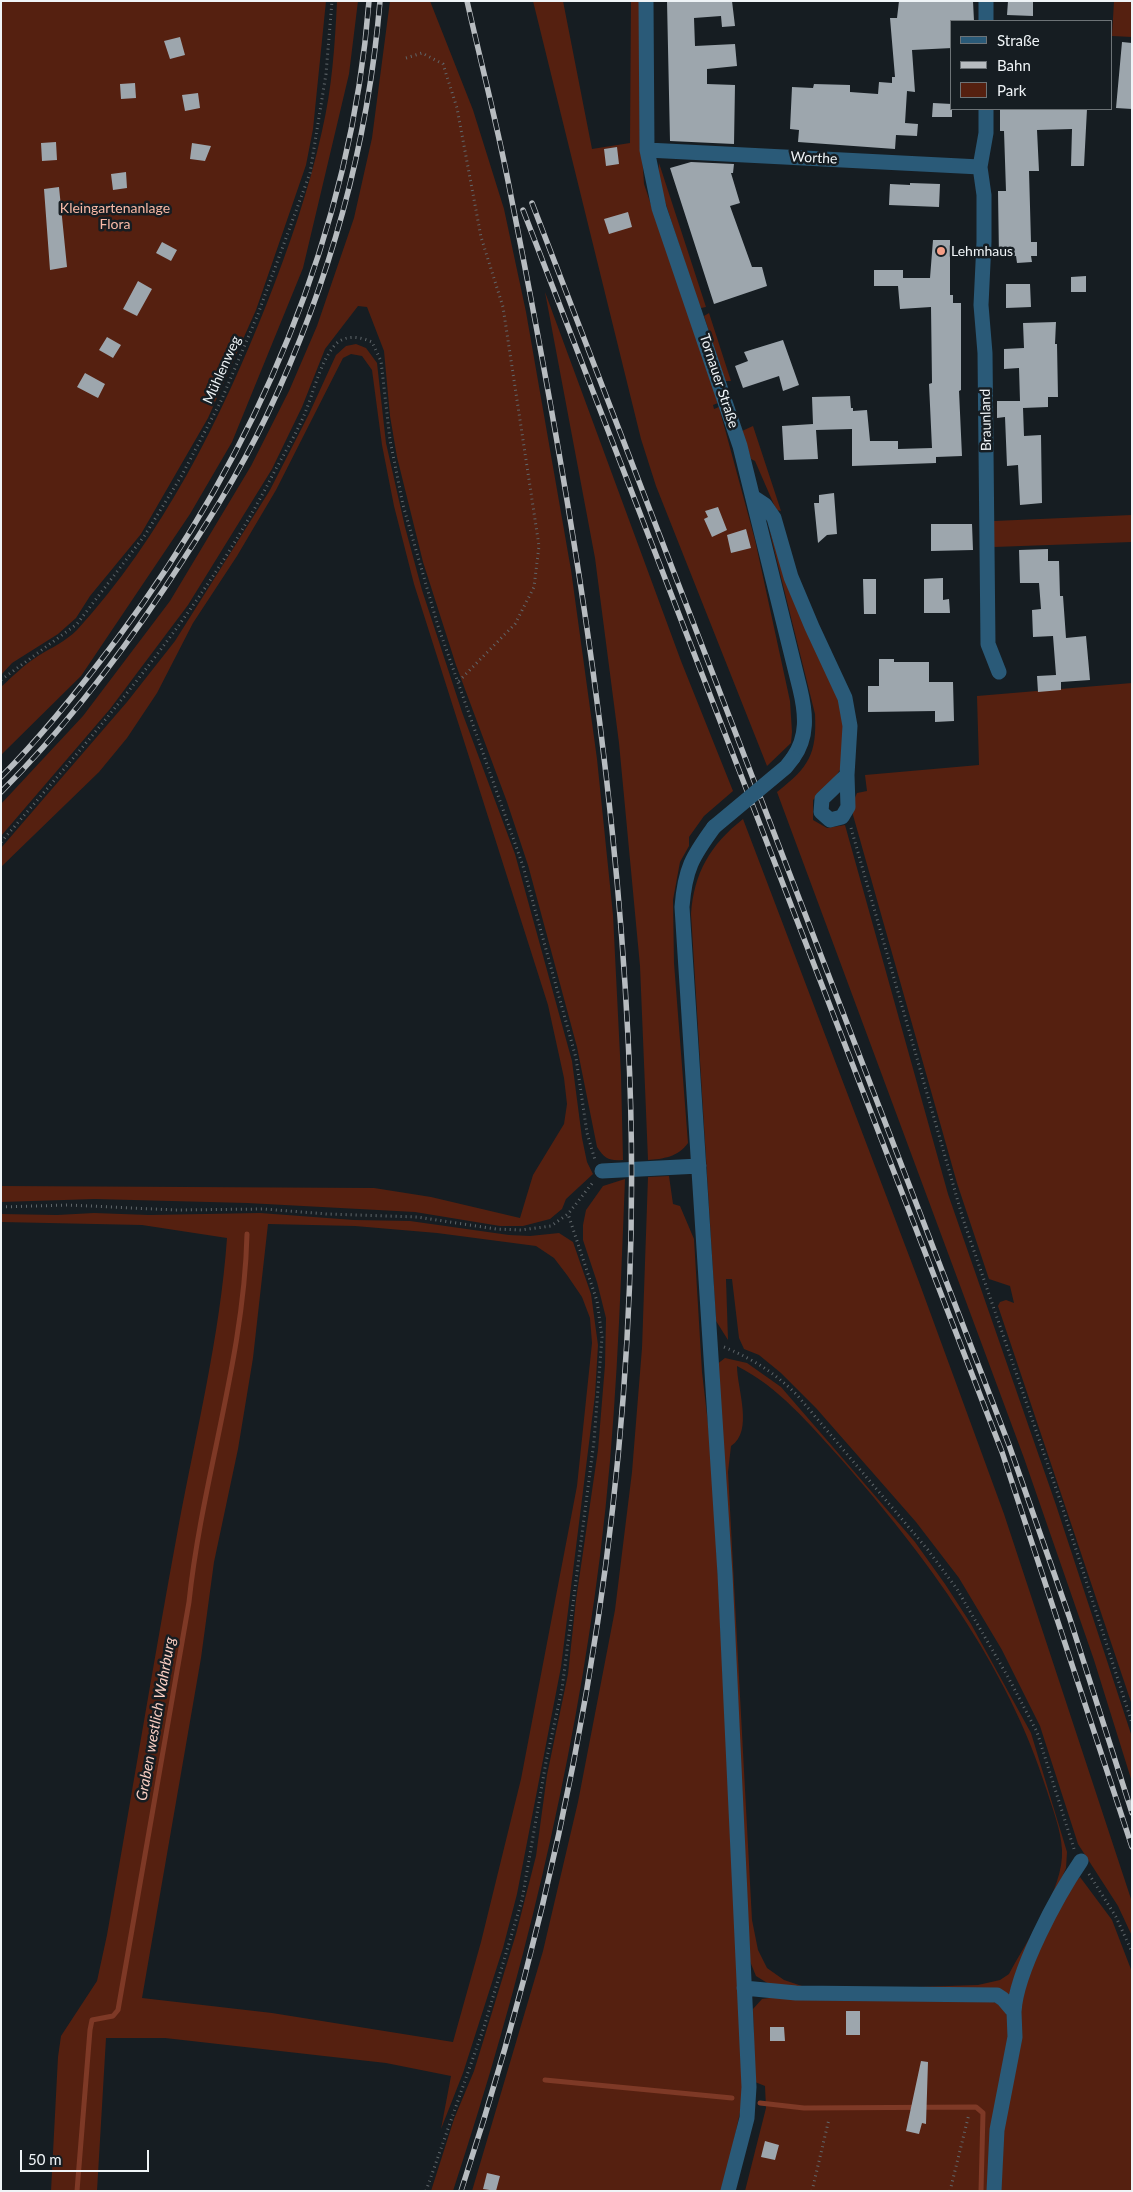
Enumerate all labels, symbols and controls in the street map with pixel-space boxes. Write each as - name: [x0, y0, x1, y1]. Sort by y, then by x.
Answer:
- legend: [950, 20, 1113, 110]
- text: Straße: [997, 31, 1040, 49]
- text: Bahn: [997, 56, 1031, 74]
- text: Park: [997, 81, 1026, 99]
- street label: Worthe: [790, 148, 838, 168]
- park label: Kleingartenanlage Flora: [60, 200, 170, 232]
- place label: Lehmhaus: [951, 243, 1013, 259]
- marker: Lehmhaus: [935, 245, 947, 257]
- street label: Tornauer Straße: [696, 332, 742, 430]
- street label: Mühlenweg: [200, 333, 244, 407]
- street label: Braunland: [977, 389, 995, 451]
- water label: Graben westlich Wahrburg: [133, 1636, 179, 1802]
- scale bar: [22, 2140, 151, 2172]
- text: 50 m: [28, 2150, 62, 2168]

